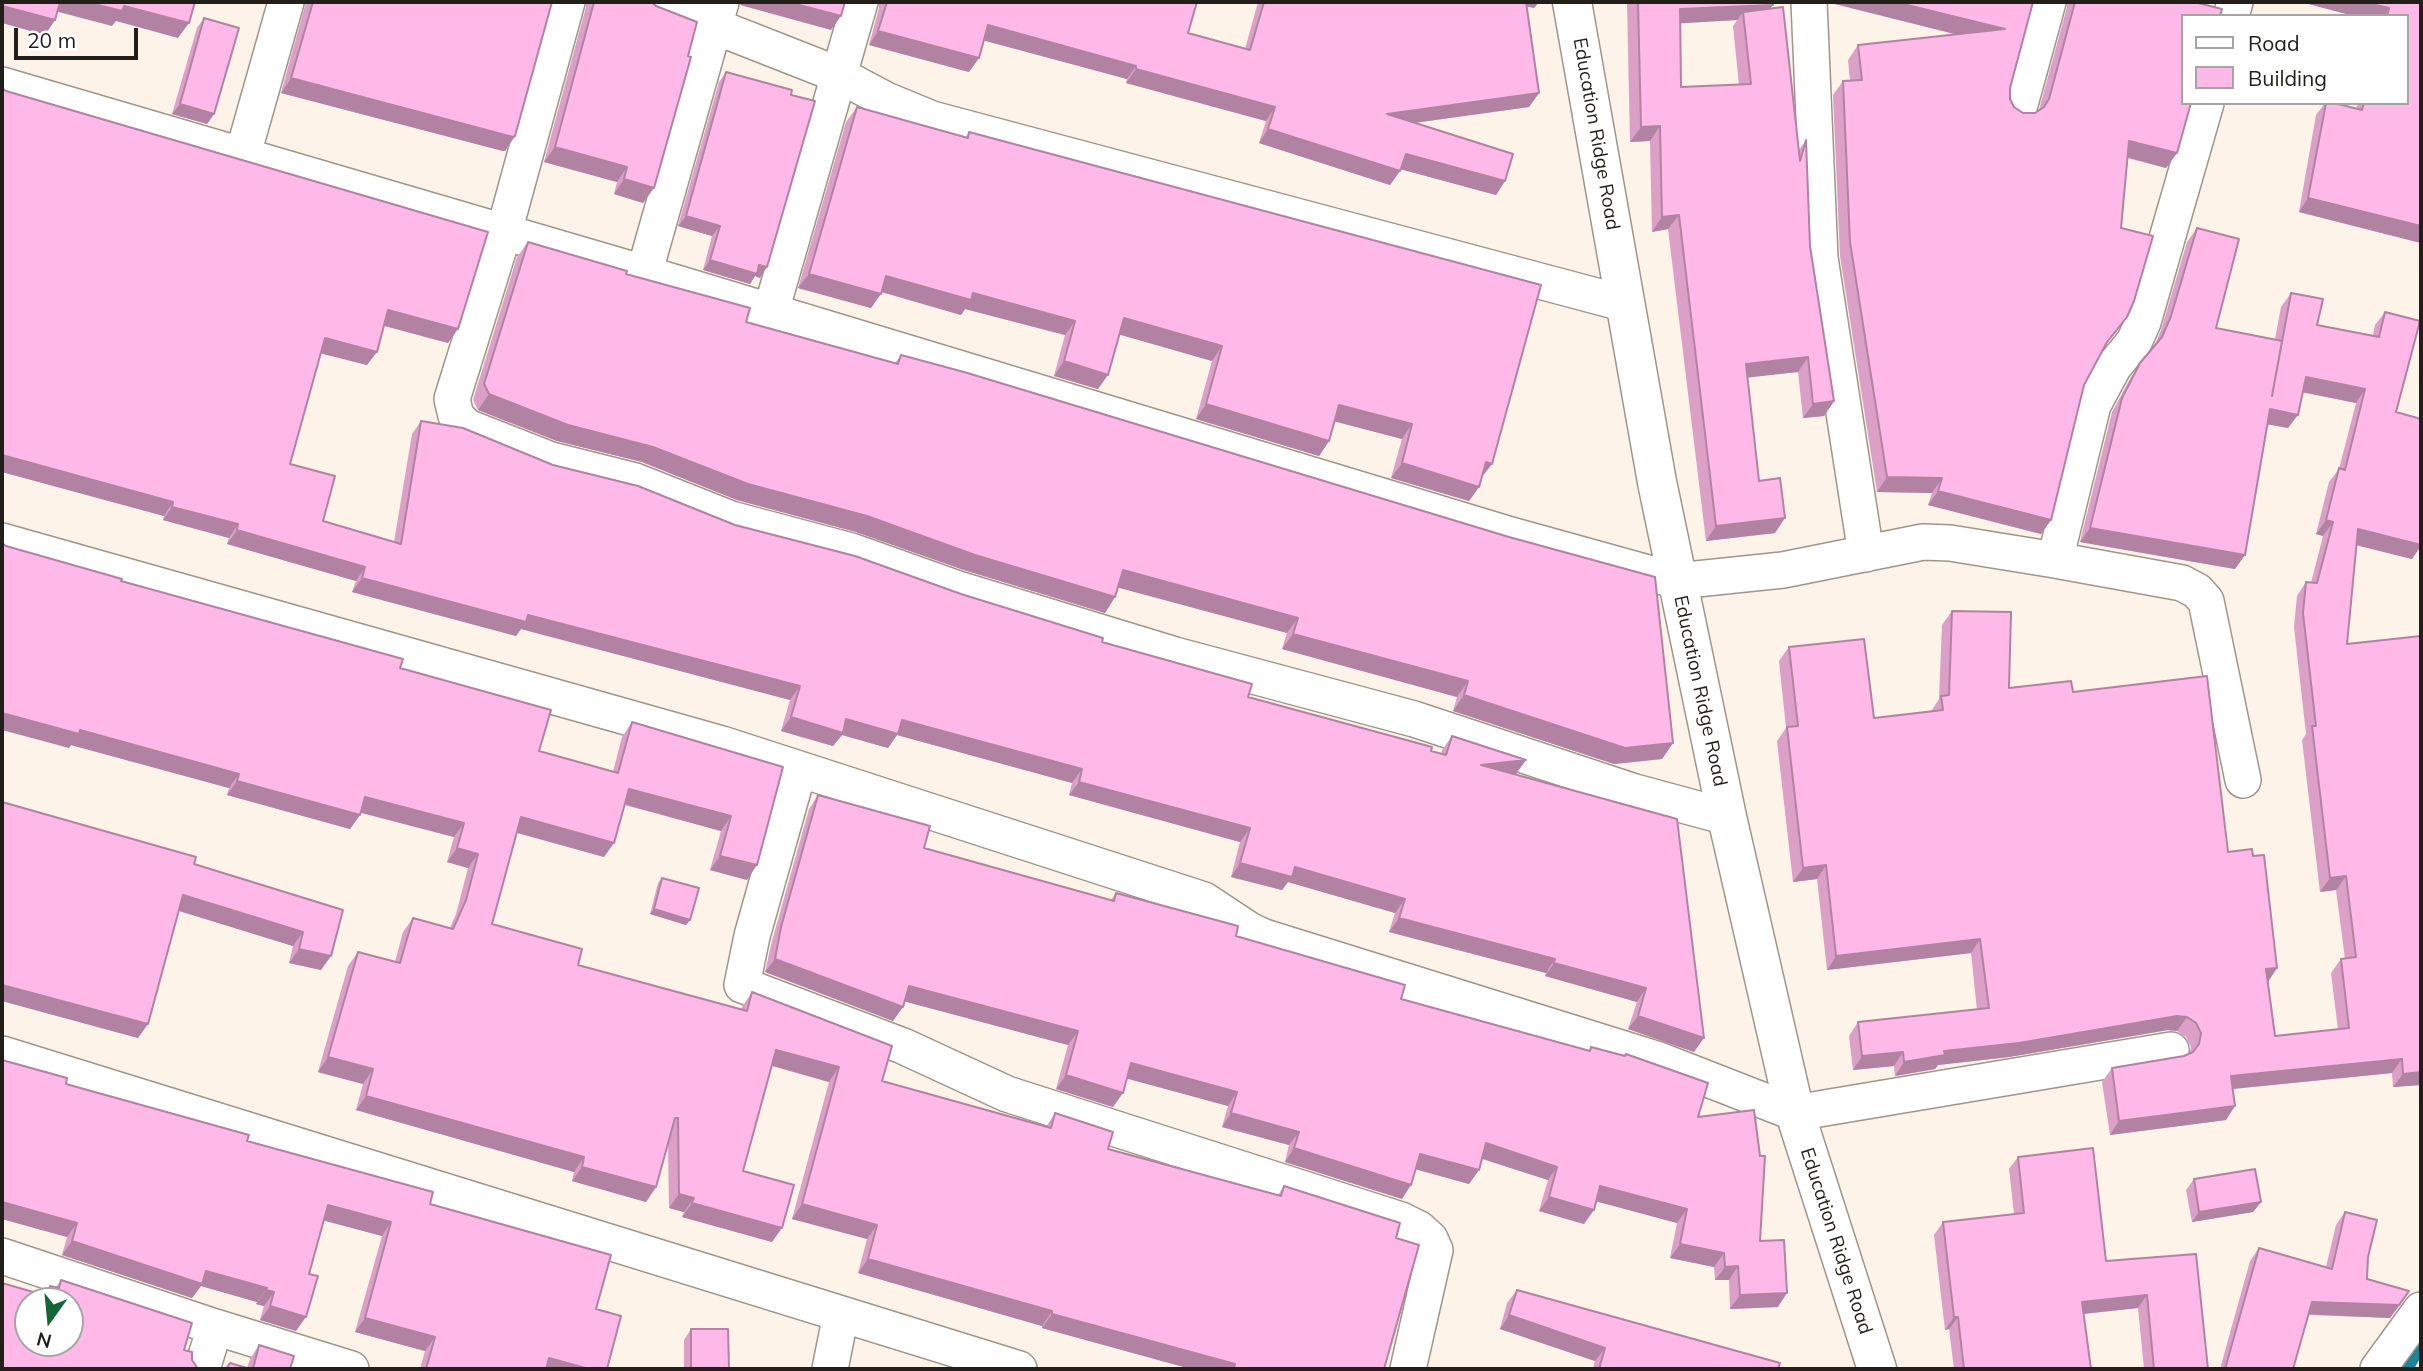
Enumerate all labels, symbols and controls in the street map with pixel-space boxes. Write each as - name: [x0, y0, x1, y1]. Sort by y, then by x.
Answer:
- scale bar: [18, 14, 142, 58]
- legend: [2182, 14, 2409, 105]
- text: 20 m: [27, 27, 76, 53]
- text: Road: [2248, 30, 2299, 56]
- street label: Education Ridge Road: [1568, 36, 1624, 232]
- text: Building: [2248, 65, 2327, 91]
- street label: Education Ridge Road: [1669, 593, 1731, 789]
- street label: Education Ridge Road: [1795, 1145, 1877, 1337]
- north arrow: [14, 1287, 84, 1357]
- text: N: [34, 1327, 54, 1354]

